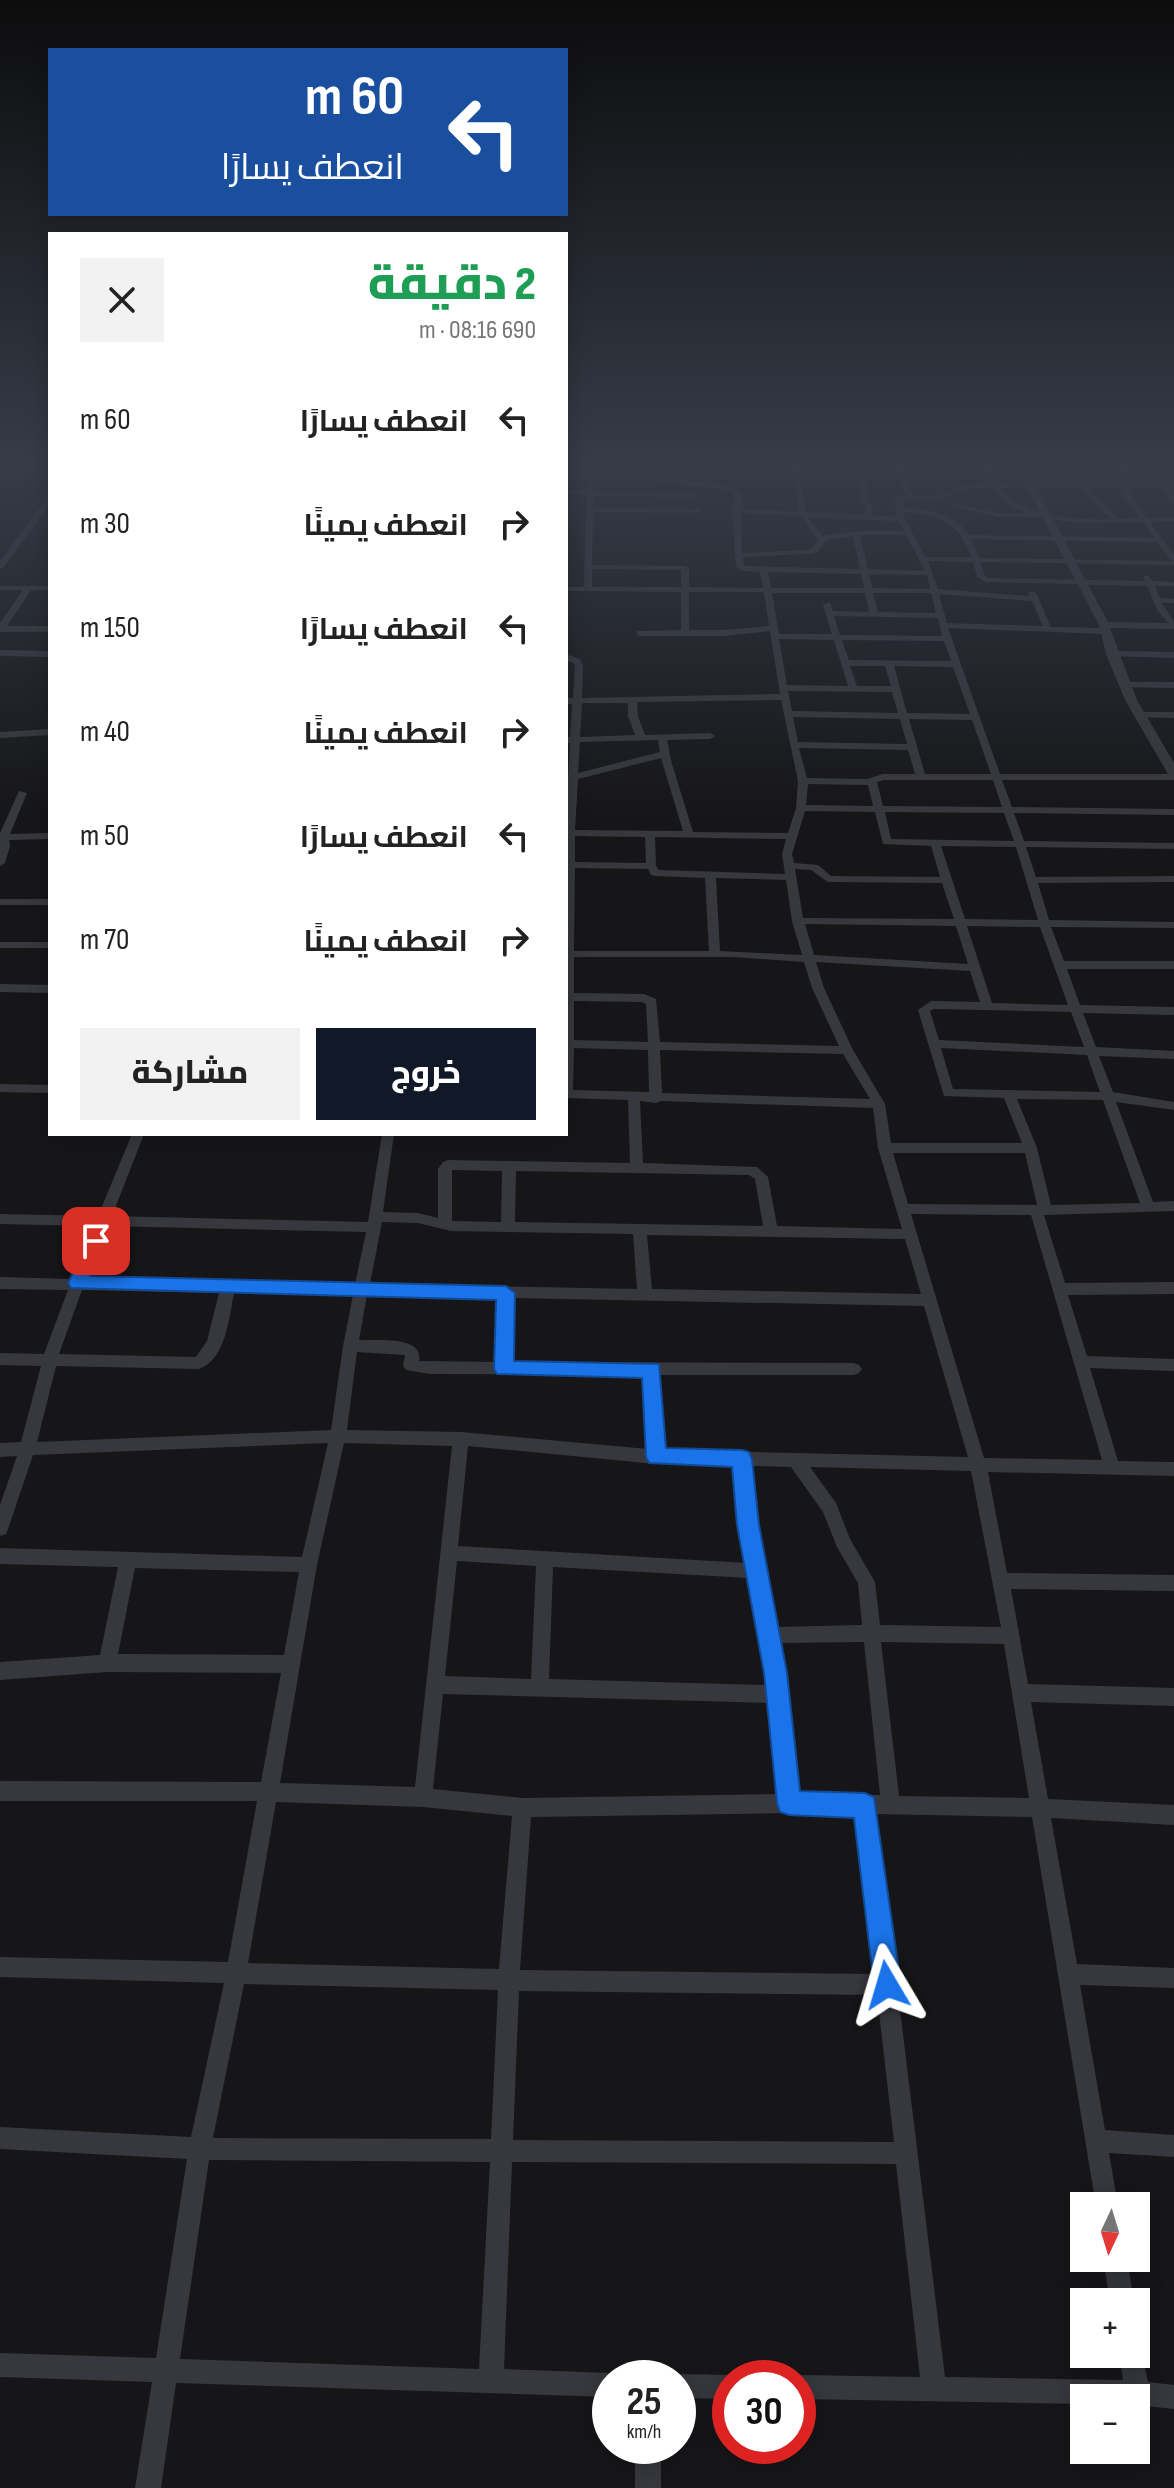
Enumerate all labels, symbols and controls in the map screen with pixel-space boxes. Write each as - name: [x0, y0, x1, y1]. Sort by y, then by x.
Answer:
- text: 60 m: [305, 64, 404, 131]
- icon: left: [432, 80, 536, 184]
- text: انعطف يسارًا: [221, 147, 404, 190]
- text: 2 دقيقة: [368, 256, 536, 313]
- button: close: [80, 258, 164, 342]
- text: 690 m · 08:16: [419, 315, 536, 346]
- icon: left: [492, 398, 536, 442]
- text: 60 m: [80, 402, 131, 438]
- text: انعطف يسارًا: [300, 404, 468, 440]
- icon: right: [492, 502, 536, 546]
- text: 30 m: [80, 506, 130, 542]
- text: انعطف يمينًا: [303, 508, 468, 544]
- icon: left: [492, 606, 536, 650]
- text: 150 m: [80, 610, 140, 646]
- text: انعطف يسارًا: [300, 612, 468, 648]
- icon: right: [492, 710, 536, 754]
- text: 40 m: [80, 714, 130, 750]
- text: انعطف يمينًا: [303, 716, 468, 752]
- icon: left: [492, 814, 536, 858]
- text: 50 m: [80, 818, 129, 854]
- text: انعطف يسارًا: [300, 820, 468, 856]
- icon: right: [492, 918, 536, 962]
- text: 70 m: [80, 922, 129, 958]
- text: انعطف يمينًا: [303, 924, 468, 960]
- button: مشاركة: [80, 1028, 300, 1120]
- button: خروج: [316, 1028, 536, 1120]
- pin: [62, 1207, 130, 1275]
- icon: arrive: [74, 1219, 118, 1263]
- position arrow: [845, 1943, 929, 2027]
- north arrow: [1070, 2192, 1150, 2272]
- map controls: [1070, 2192, 1150, 2464]
- button: +: [1070, 2288, 1150, 2368]
- speed limit sign: 30: [712, 2360, 816, 2464]
- text: 25: [626, 2378, 662, 2426]
- button: −: [1070, 2384, 1150, 2464]
- text: km/h: [627, 2420, 661, 2444]

